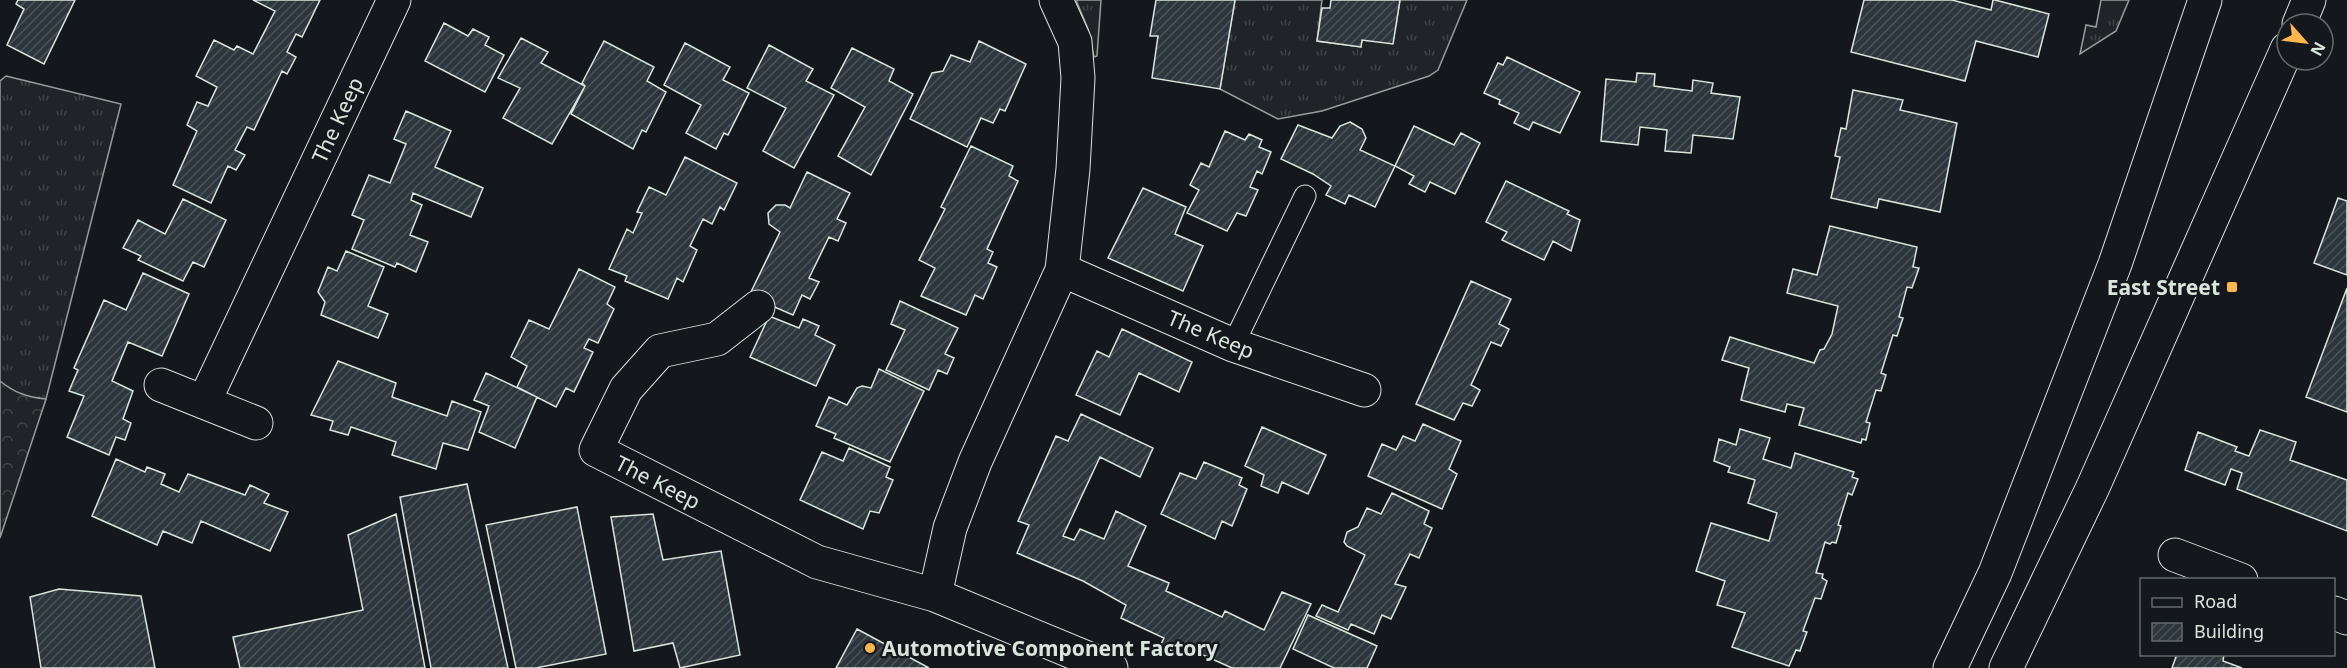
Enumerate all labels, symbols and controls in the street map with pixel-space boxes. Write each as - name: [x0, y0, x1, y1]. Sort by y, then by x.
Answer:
- north arrow: [2275, 12, 2335, 72]
- text: N: [2305, 38, 2331, 60]
- street label: The Keep: [305, 73, 369, 167]
- place label: East Street: [2107, 273, 2220, 301]
- marker: East Street: [2225, 280, 2239, 294]
- street label: The Keep: [1163, 303, 1259, 365]
- street label: The Keep: [611, 449, 705, 515]
- legend: [2140, 578, 2335, 656]
- text: Road: [2194, 589, 2237, 613]
- text: Building: [2194, 619, 2264, 643]
- place label: Automotive Component Factory: [882, 634, 1218, 662]
- marker: Automotive Component Factory: [863, 641, 877, 655]

